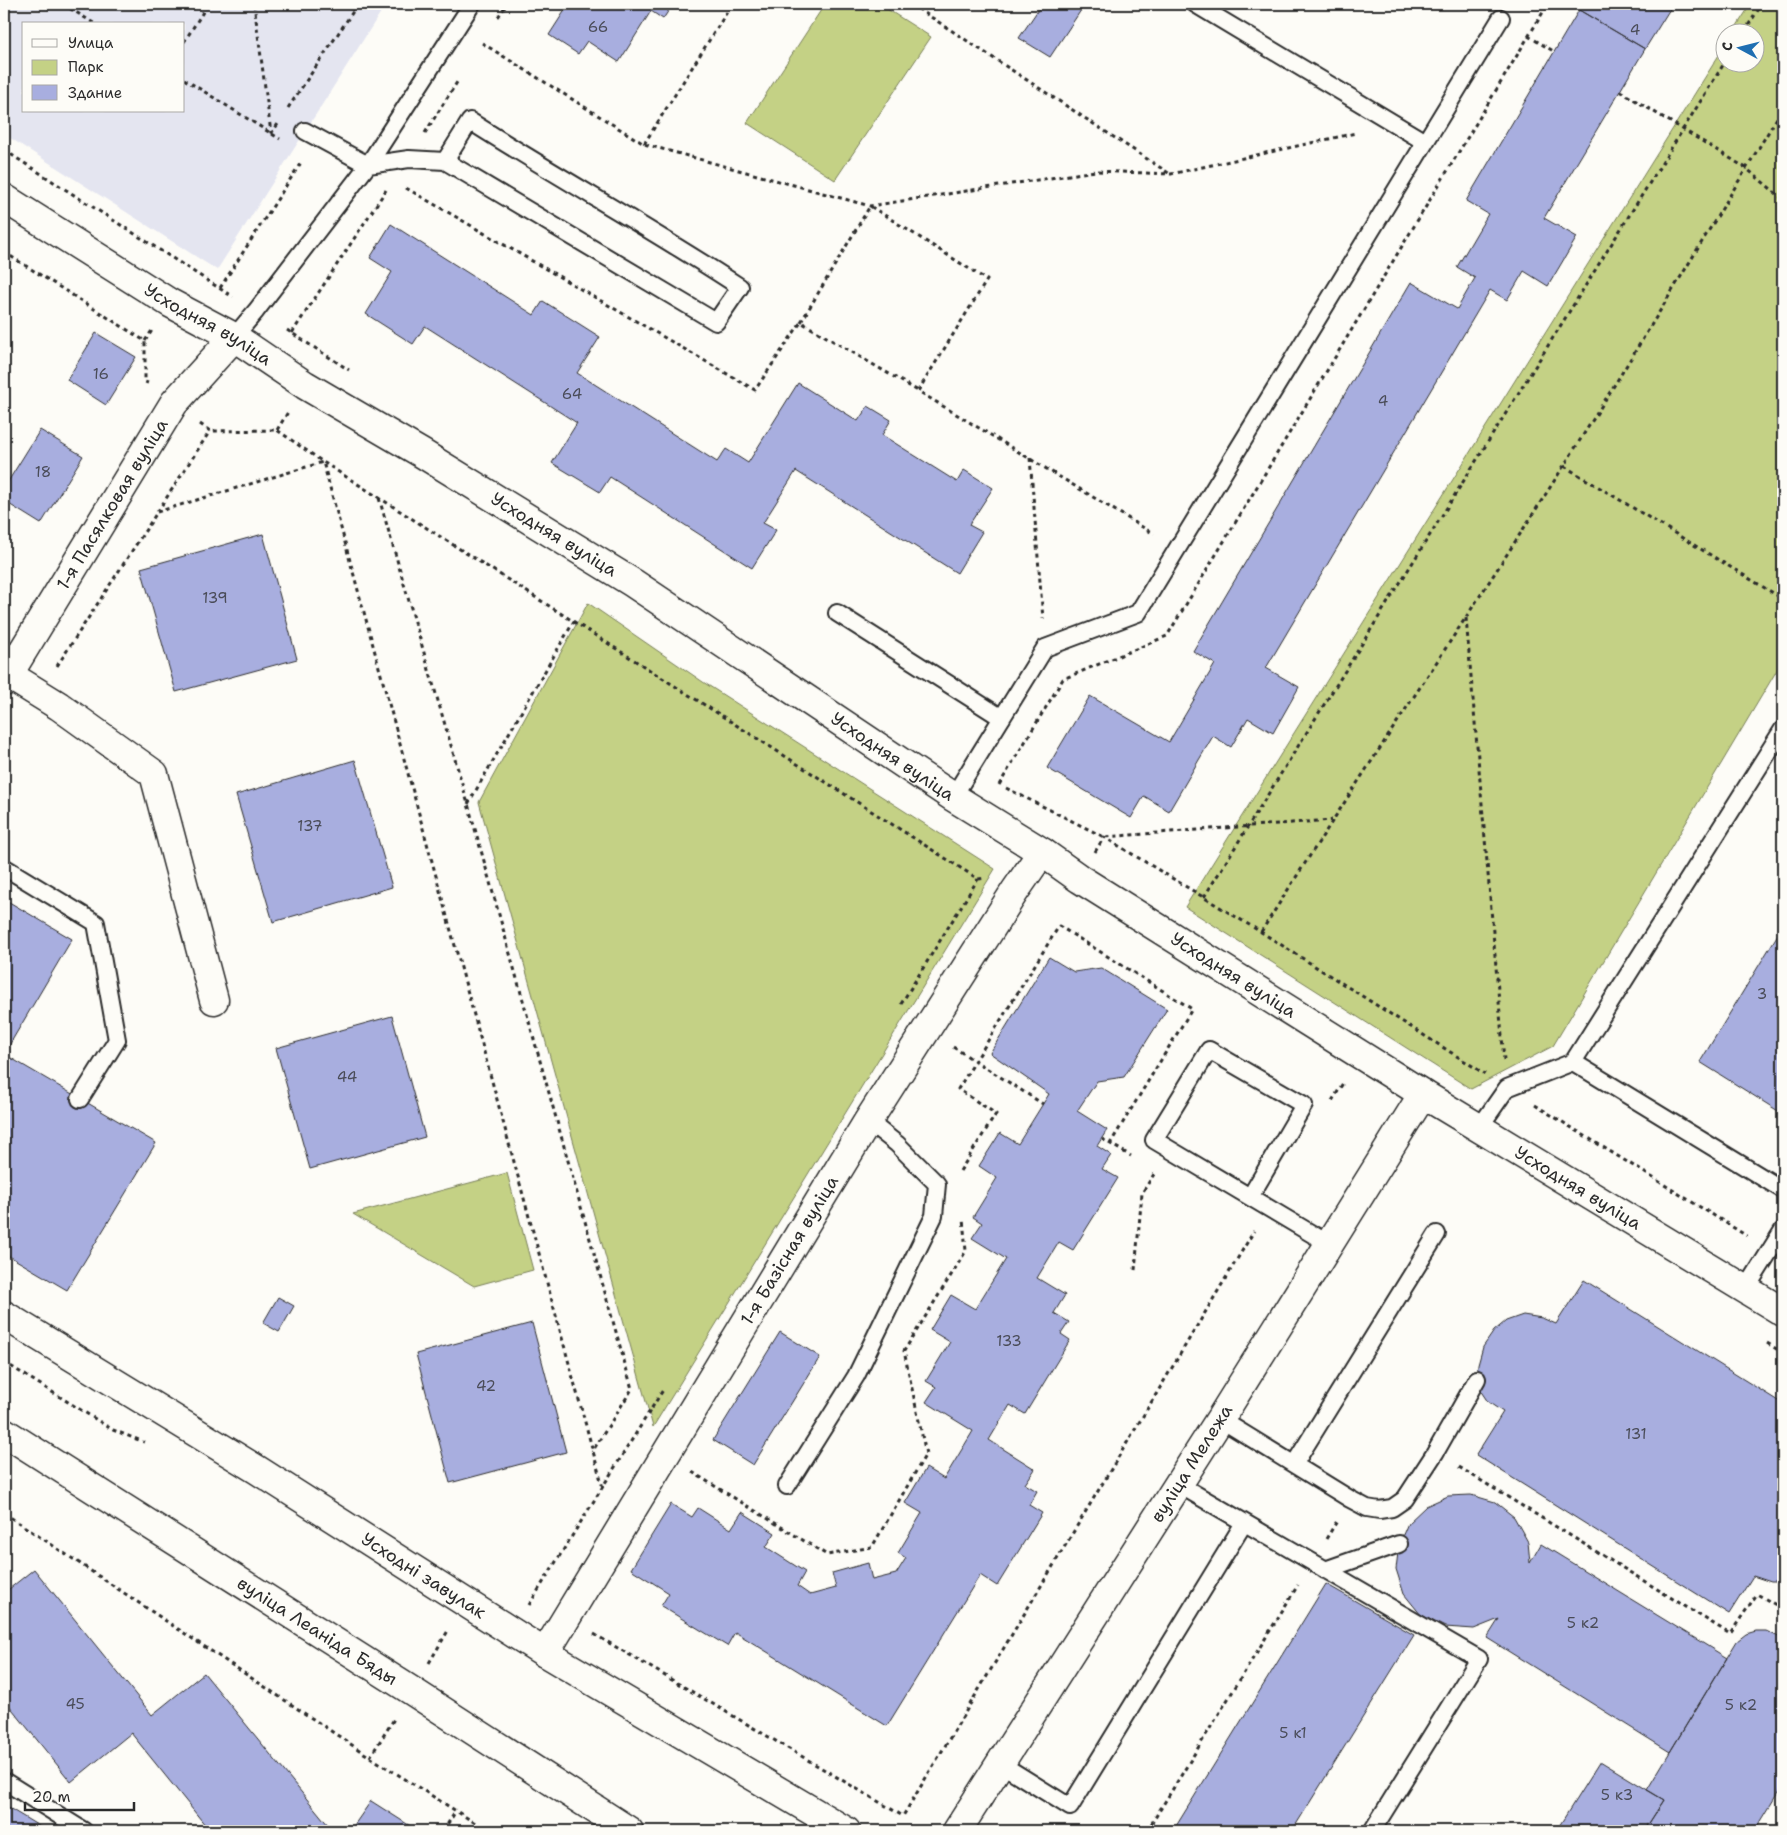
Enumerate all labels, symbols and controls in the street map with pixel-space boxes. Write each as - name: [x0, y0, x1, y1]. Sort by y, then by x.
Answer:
- house number: 66: [588, 17, 608, 37]
- house number: 4: [1630, 20, 1640, 40]
- legend: [22, 22, 185, 112]
- north arrow: [1714, 22, 1764, 72]
- text: Улица: [68, 33, 114, 53]
- text: С: [1718, 41, 1737, 52]
- text: Парк: [68, 57, 104, 77]
- text: Здание: [68, 83, 122, 103]
- street label: Усходняя вуліца: [140, 278, 276, 371]
- house number: 16: [93, 364, 109, 384]
- house number: 64: [562, 384, 582, 404]
- house number: 4: [1378, 391, 1388, 411]
- street label: 1-я Пасялковая вуліца: [51, 414, 173, 594]
- house number: 18: [35, 462, 51, 482]
- street label: Усходняя вуліца: [486, 487, 622, 582]
- house number: 139: [202, 588, 228, 608]
- street label: Усходняя вуліца: [826, 707, 959, 807]
- house number: 137: [297, 816, 323, 836]
- street label: Усходняя вуліца: [1166, 927, 1301, 1024]
- house number: 3: [1757, 984, 1767, 1004]
- house number: 44: [337, 1067, 357, 1087]
- street label: Усходняя вуліца: [1510, 1140, 1646, 1235]
- street label: 1-я Базісная вуліца: [735, 1171, 844, 1330]
- house number: 133: [996, 1331, 1022, 1351]
- house number: 42: [476, 1376, 496, 1396]
- street label: вуліца Мележа: [1145, 1400, 1238, 1527]
- house number: 131: [1625, 1424, 1647, 1444]
- street label: Усходні завулак: [357, 1527, 491, 1624]
- street label: вуліца Леаніда Бяды: [232, 1571, 402, 1691]
- house number: 5 к2: [1567, 1613, 1599, 1633]
- house number: 45: [65, 1694, 85, 1714]
- house number: 5 к2: [1725, 1695, 1757, 1715]
- house number: 5 к1: [1279, 1723, 1307, 1743]
- scale bar: [25, 1780, 134, 1812]
- house number: 5 к3: [1601, 1785, 1633, 1805]
- text: 20 m: [32, 1787, 71, 1807]

